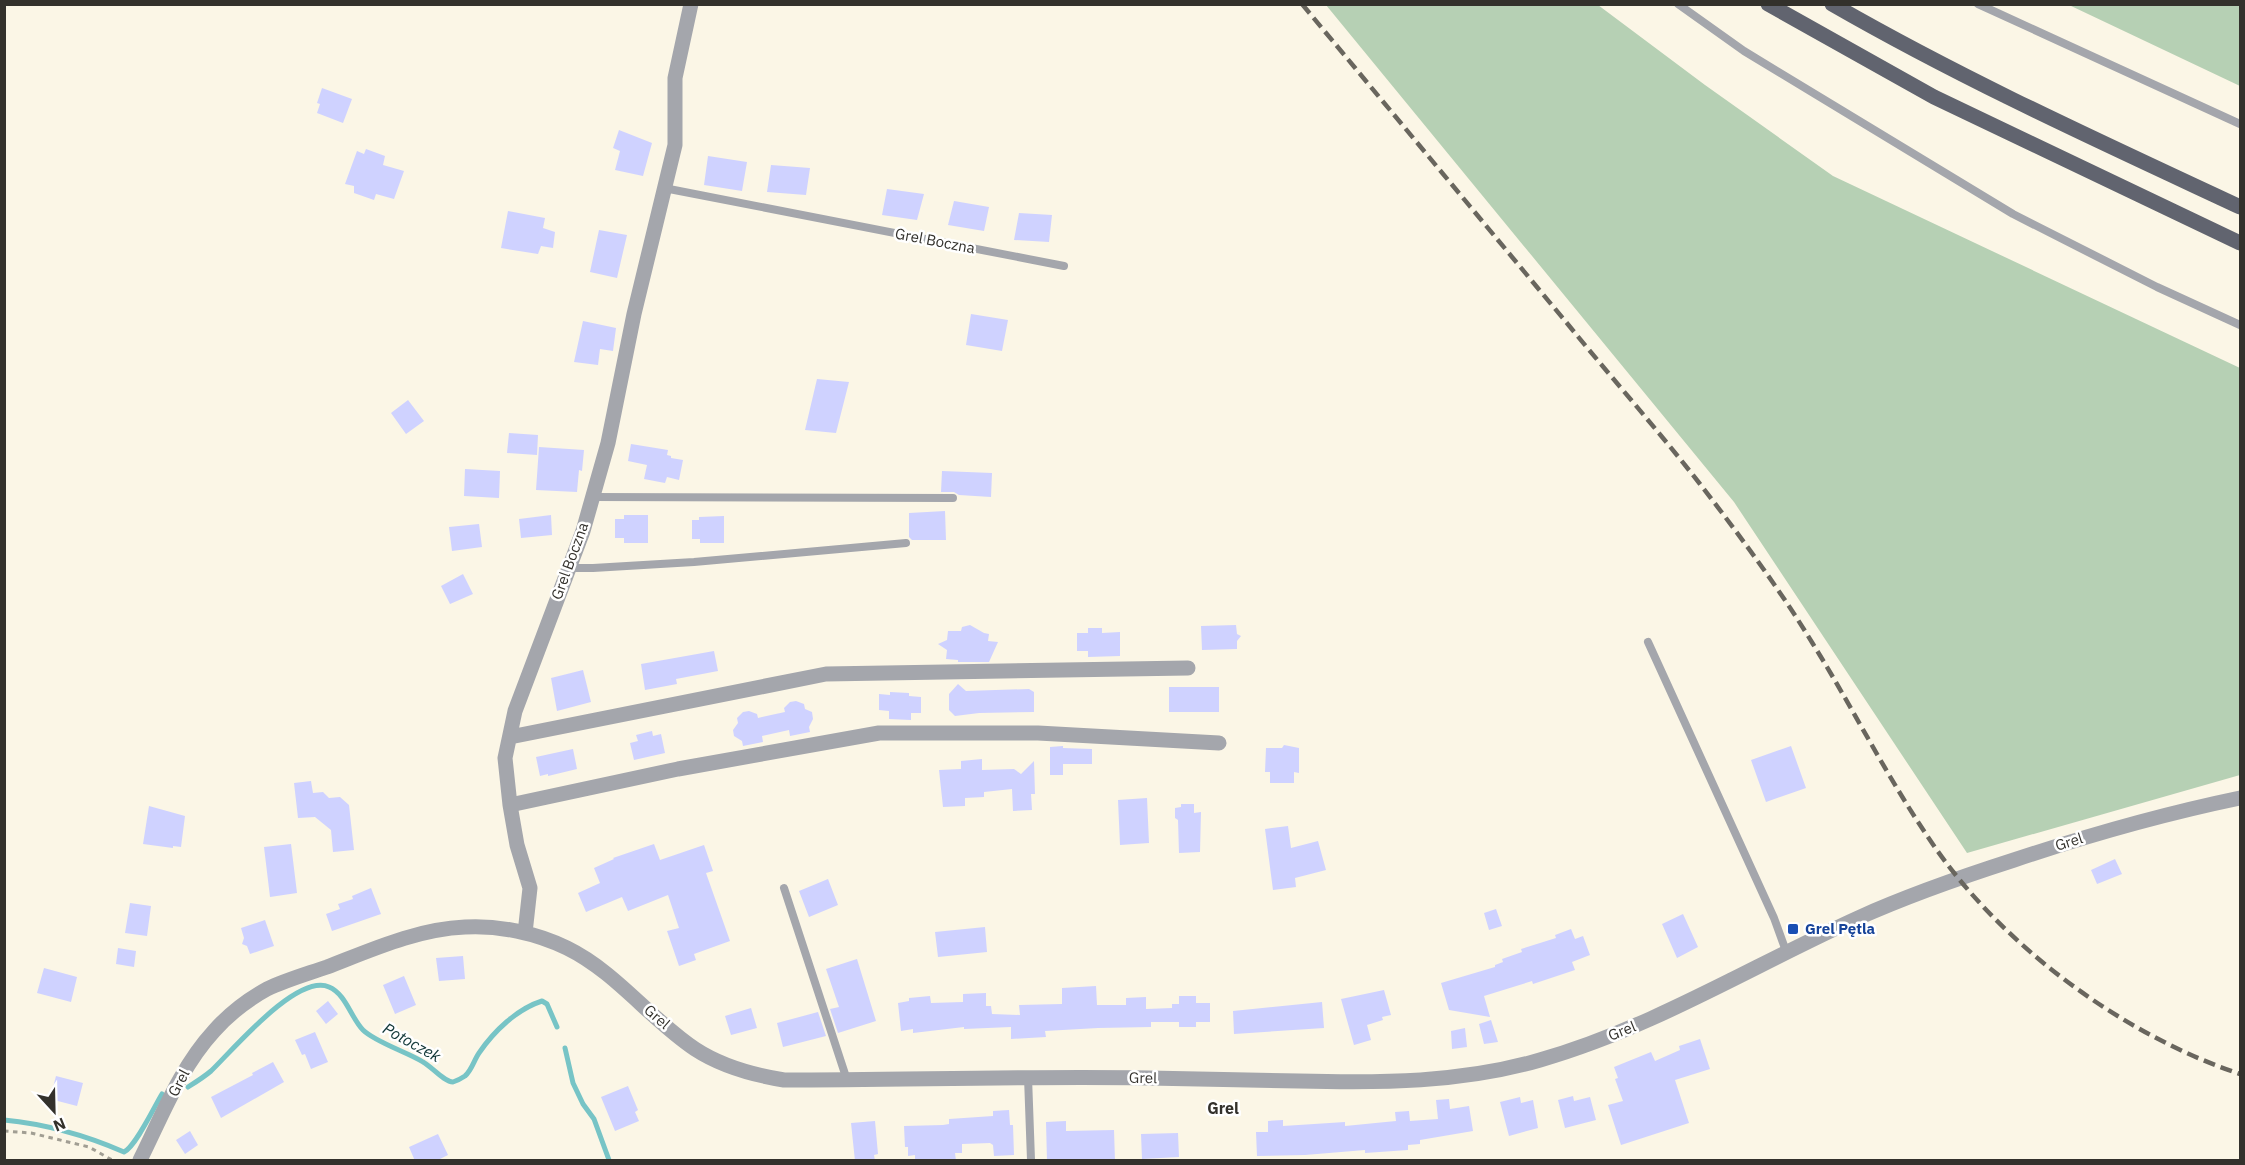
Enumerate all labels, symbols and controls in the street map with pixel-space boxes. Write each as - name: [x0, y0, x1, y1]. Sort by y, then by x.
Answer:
- street label: Grel Boczna: [894, 223, 977, 258]
- street label: Grel Boczna: [547, 520, 592, 602]
- street label: Grel: [2053, 828, 2085, 855]
- place label: Grel Pętla: [1805, 919, 1876, 938]
- marker: Grel Pętla: [1786, 922, 1800, 936]
- street label: Grel: [640, 1000, 674, 1033]
- street label: Grel: [1605, 1016, 1638, 1045]
- water label: Potoczek: [380, 1018, 445, 1066]
- street label: Grel: [164, 1066, 194, 1100]
- street label: Grel: [1129, 1068, 1157, 1087]
- north arrow: [24, 1081, 84, 1141]
- district label: Grel: [1207, 1098, 1239, 1118]
- text: N: [50, 1113, 69, 1136]

